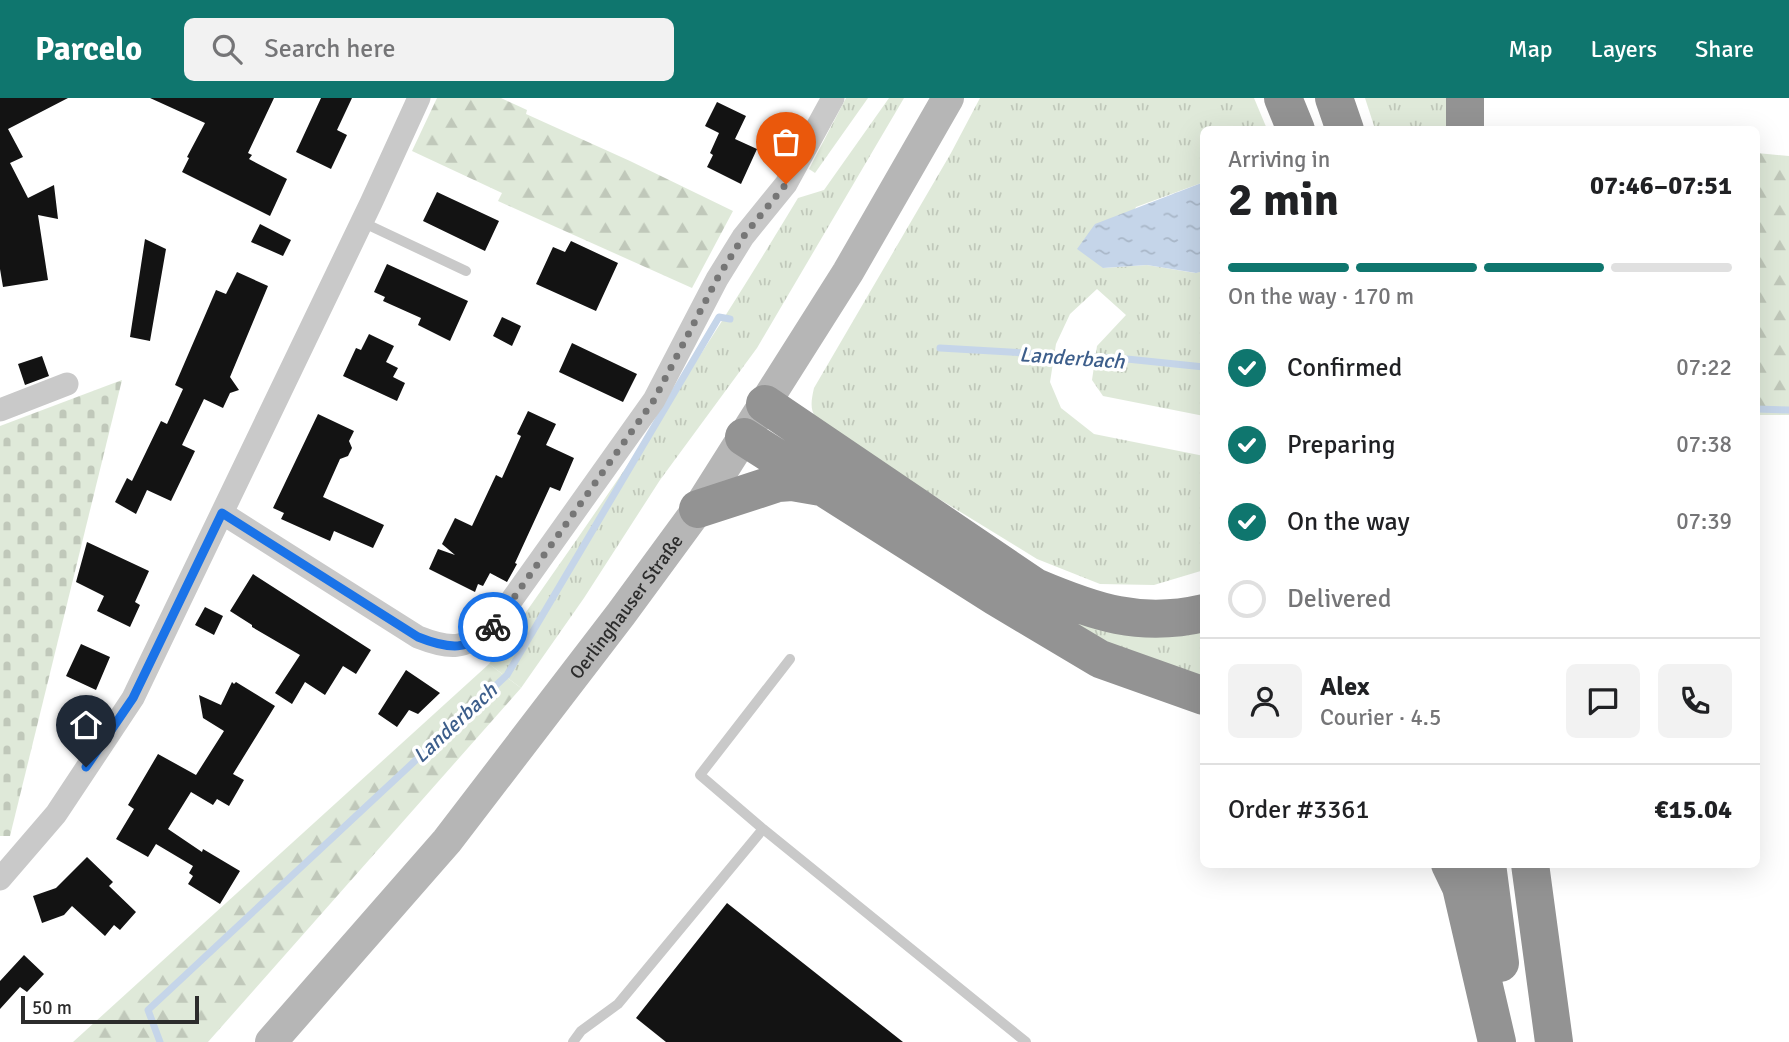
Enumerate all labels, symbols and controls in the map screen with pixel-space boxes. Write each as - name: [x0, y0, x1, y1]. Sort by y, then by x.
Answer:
- search box: [184, 18, 674, 81]
- text: Parcelo: [35, 29, 142, 70]
- icon: search: [208, 30, 246, 68]
- text: Search here: [264, 33, 395, 65]
- text: Map: [1508, 34, 1553, 64]
- text: Layers: [1591, 34, 1657, 64]
- text: Share: [1695, 34, 1754, 64]
- pin: [756, 112, 816, 184]
- icon: bag: [767, 123, 805, 161]
- text: Arriving in: [1228, 145, 1330, 174]
- text: 07:46–07:51: [1590, 170, 1732, 202]
- text: 2 min: [1228, 172, 1339, 228]
- text: On the way · 170 m: [1228, 282, 1414, 311]
- water label: Landerbach: [1019, 341, 1126, 375]
- icon: check: [1228, 349, 1266, 387]
- text: Confirmed: [1287, 352, 1402, 384]
- text: 07:22: [1676, 353, 1732, 382]
- icon: check: [1228, 426, 1266, 464]
- text: Preparing: [1287, 429, 1395, 461]
- text: 07:38: [1676, 430, 1732, 459]
- icon: check: [1228, 503, 1266, 541]
- text: On the way: [1287, 506, 1410, 538]
- text: 07:39: [1676, 507, 1732, 536]
- street label: Oerlinghauser Straße: [564, 530, 688, 684]
- text: Delivered: [1287, 583, 1392, 615]
- courier: [458, 592, 528, 662]
- icon: bike: [474, 608, 512, 646]
- button: person: [1228, 664, 1302, 738]
- button: chat: [1566, 664, 1640, 738]
- button: phone: [1658, 664, 1732, 738]
- text: Alex: [1320, 671, 1370, 703]
- water label: Landerbach: [408, 677, 503, 768]
- pin: [56, 695, 116, 767]
- text: Courier · 4.5: [1320, 703, 1441, 732]
- icon: home: [67, 706, 105, 744]
- text: Order #3361: [1228, 794, 1369, 826]
- text: €15.04: [1654, 794, 1732, 826]
- scale bar: [21, 993, 200, 1025]
- text: 50 m: [32, 996, 72, 1020]

